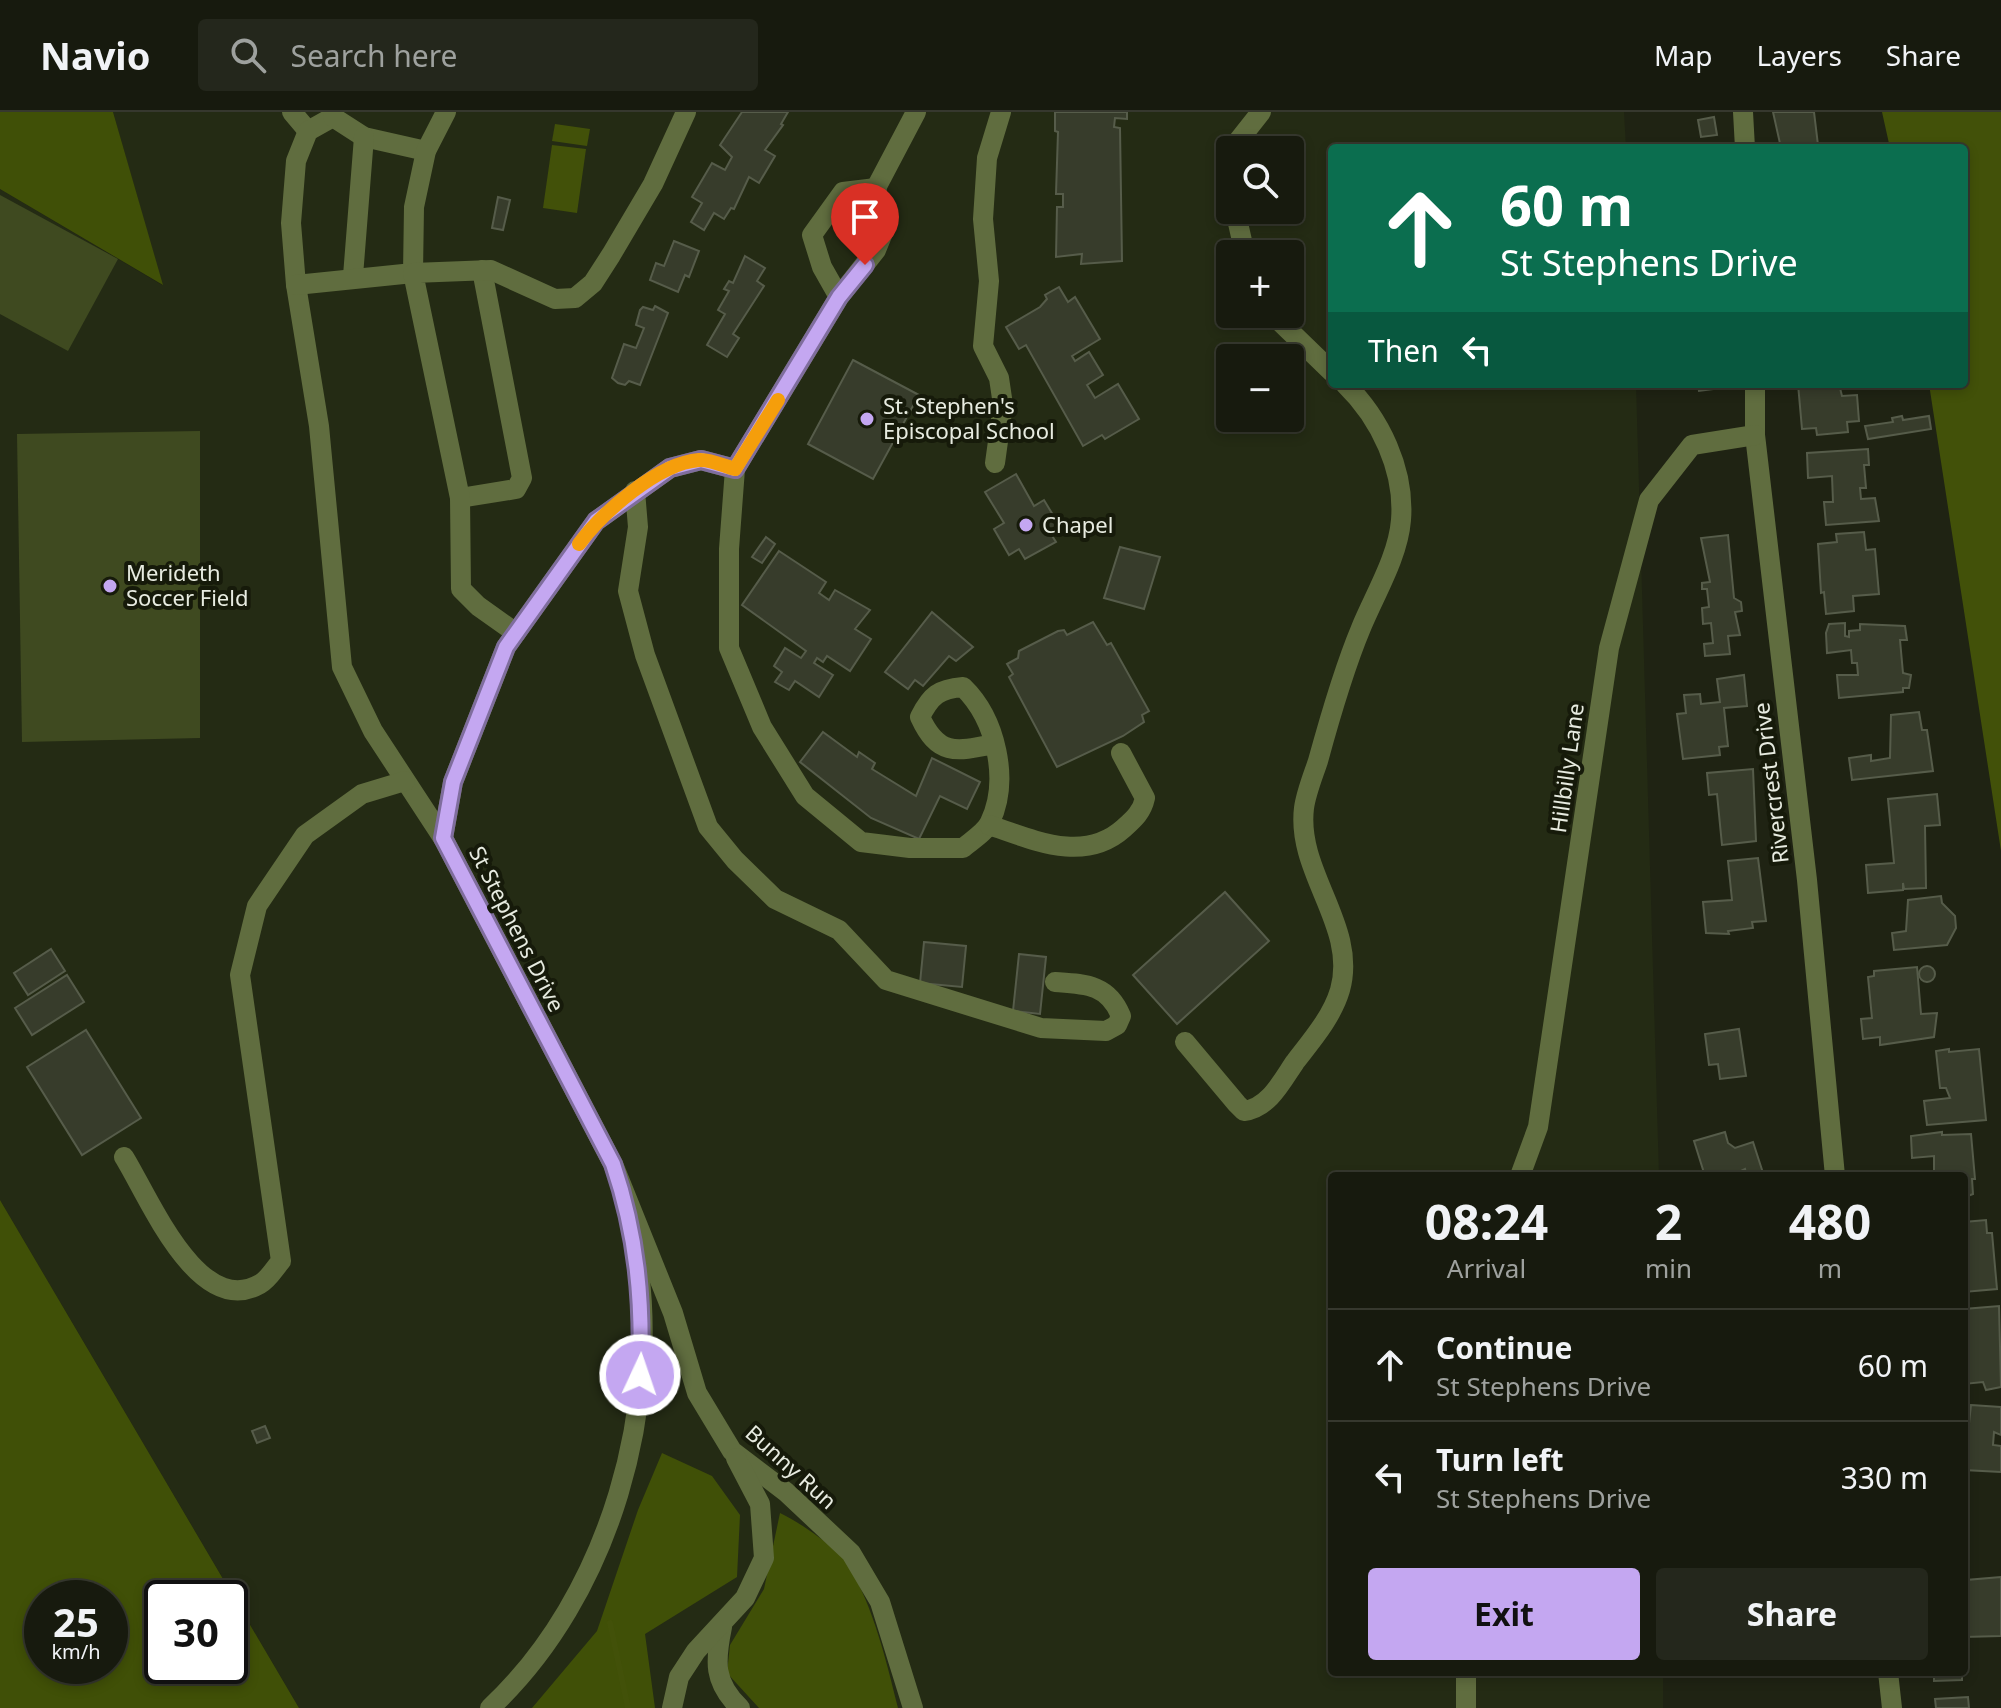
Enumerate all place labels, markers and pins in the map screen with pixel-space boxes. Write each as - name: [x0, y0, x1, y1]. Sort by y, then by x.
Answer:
- pin: [831, 183, 899, 265]
- place label: St. Stephen's Episcopal School: [883, 390, 1055, 445]
- marker: St. Stephen's Episcopal School: [858, 410, 876, 428]
- place label: Chapel: [1042, 509, 1113, 539]
- marker: Chapel: [1017, 516, 1035, 534]
- place label: Merideth Soccer Field: [126, 557, 248, 612]
- marker: Merideth Soccer Field: [101, 577, 119, 595]

